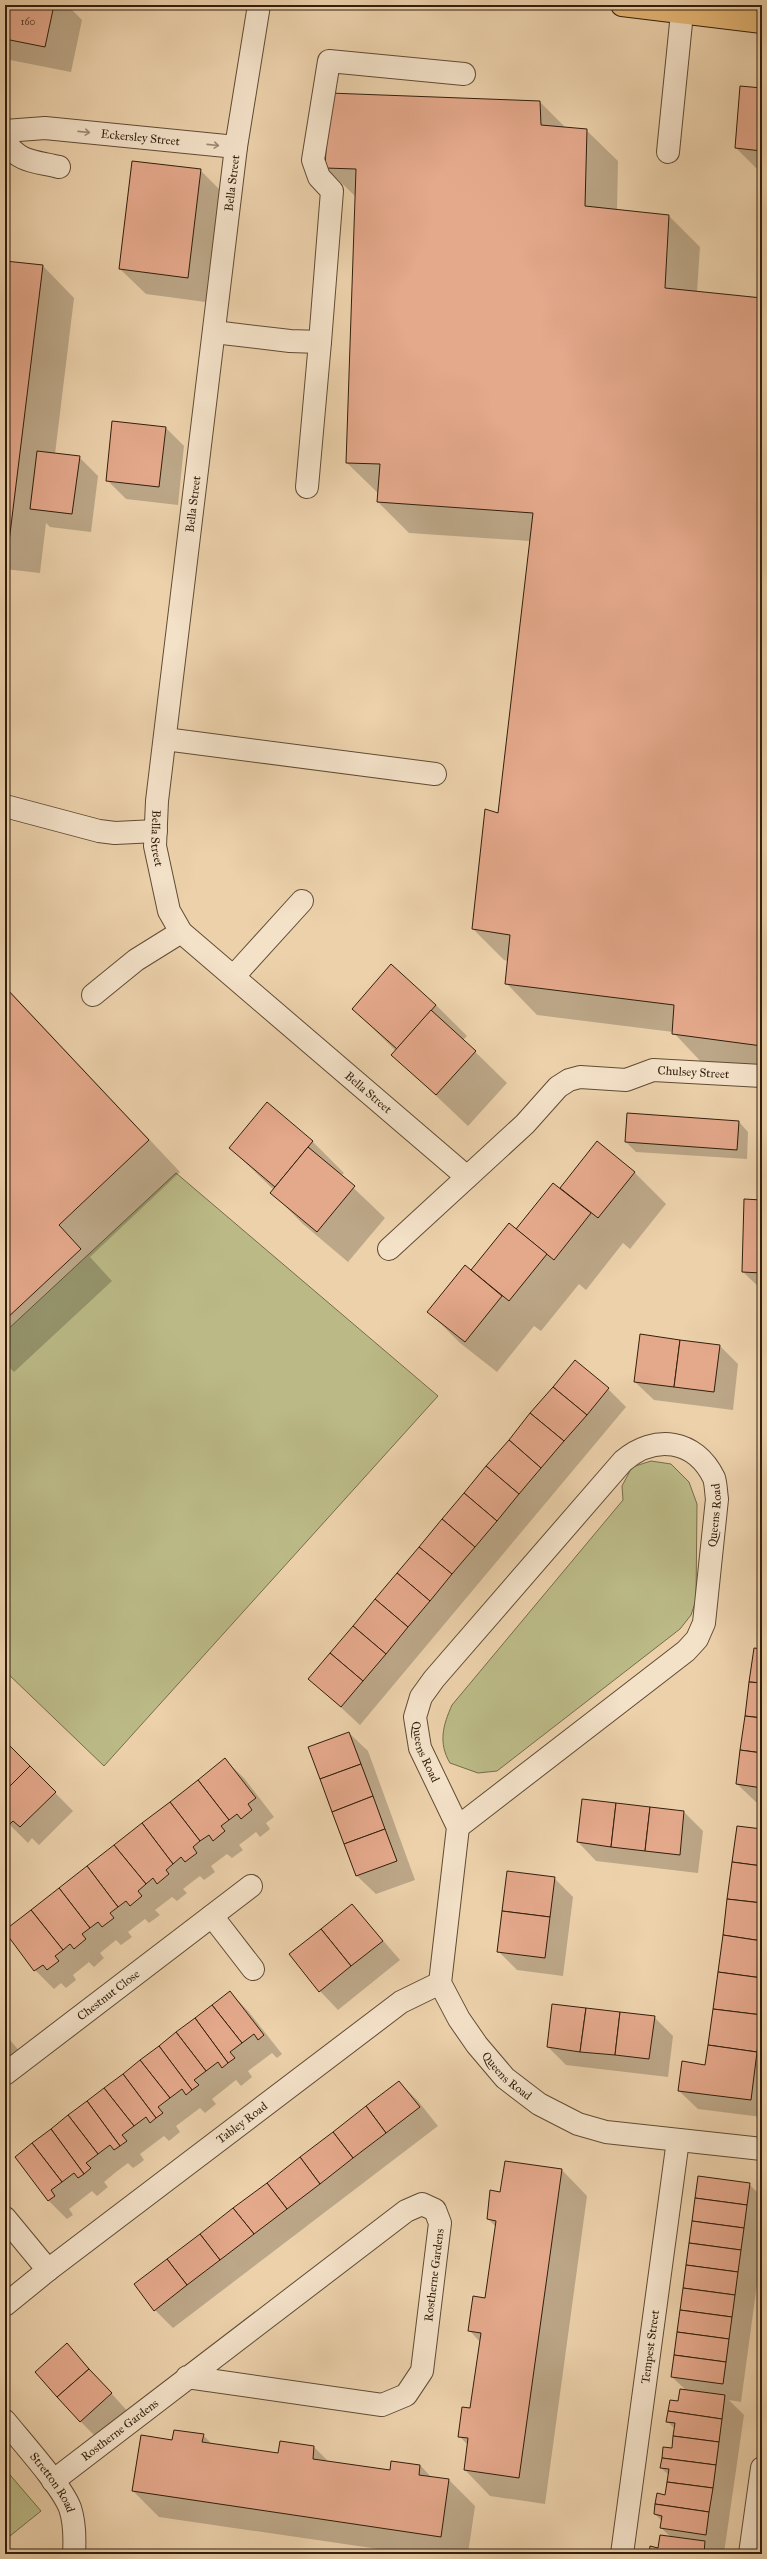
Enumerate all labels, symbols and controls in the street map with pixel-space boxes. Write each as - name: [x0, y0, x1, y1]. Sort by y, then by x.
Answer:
- house number: 160: [21, 16, 36, 28]
- street label: Eckersley Street: [100, 127, 181, 148]
- one-way arrow: [77, 128, 90, 136]
- one-way arrow: [206, 141, 219, 149]
- street label: Bella Street: [222, 153, 243, 212]
- street label: Bella Street: [183, 474, 204, 533]
- street label: Bella Street: [148, 810, 166, 869]
- street label: Chulsey Street: [657, 1063, 730, 1081]
- street label: Bella Street: [342, 1069, 395, 1117]
- street label: Queens Road: [705, 1483, 724, 1548]
- street label: Queens Road: [409, 1720, 442, 1784]
- street label: Chestnut Close: [74, 1967, 142, 2023]
- street label: Queens Road: [479, 2049, 535, 2103]
- street label: Tabley Road: [214, 2099, 270, 2147]
- street label: Rostherne Gardens: [421, 2228, 447, 2322]
- street label: Tempest Street: [638, 2308, 662, 2385]
- street label: Rostherne Gardens: [78, 2396, 161, 2464]
- street label: Stretton Road: [27, 2449, 78, 2514]

